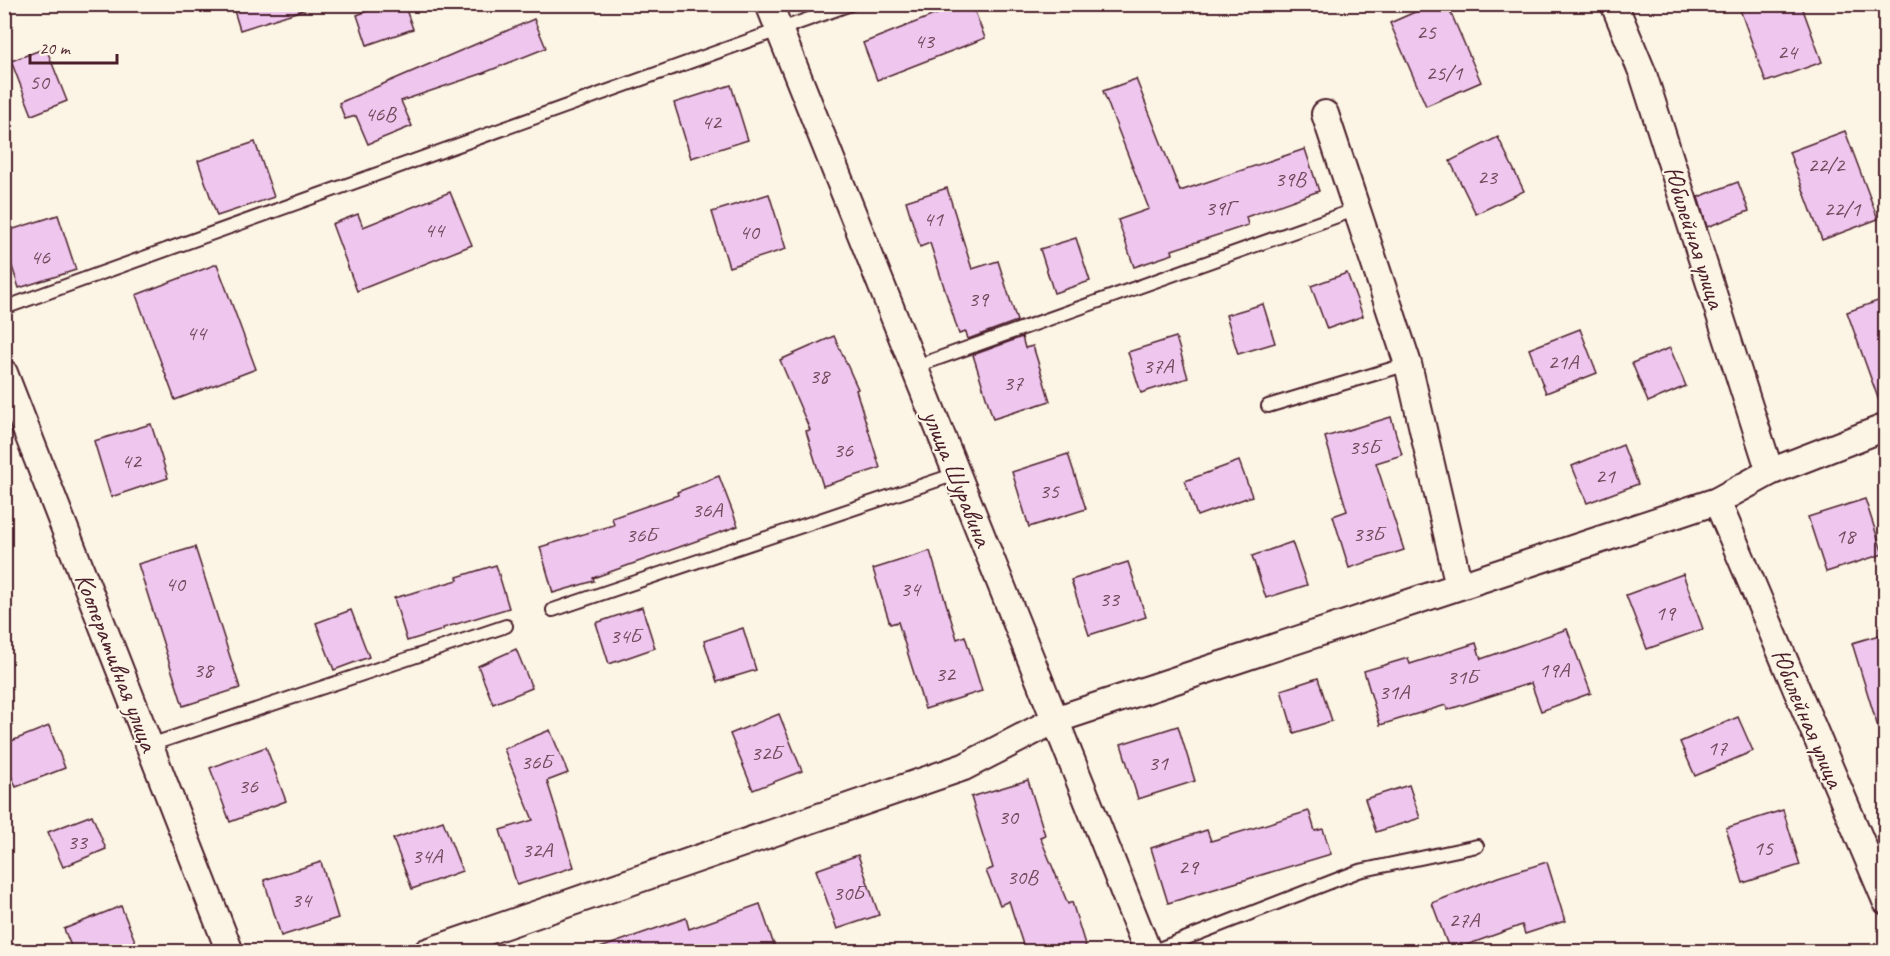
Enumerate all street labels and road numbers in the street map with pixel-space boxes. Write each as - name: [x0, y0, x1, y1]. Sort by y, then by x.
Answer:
- street label: Юбилейная улица: [1656, 162, 1734, 314]
- street label: улица Шуравина: [914, 403, 1001, 553]
- street label: Кооперативная улица: [67, 568, 166, 758]
- street label: Юбилейная улица: [1764, 644, 1852, 794]

